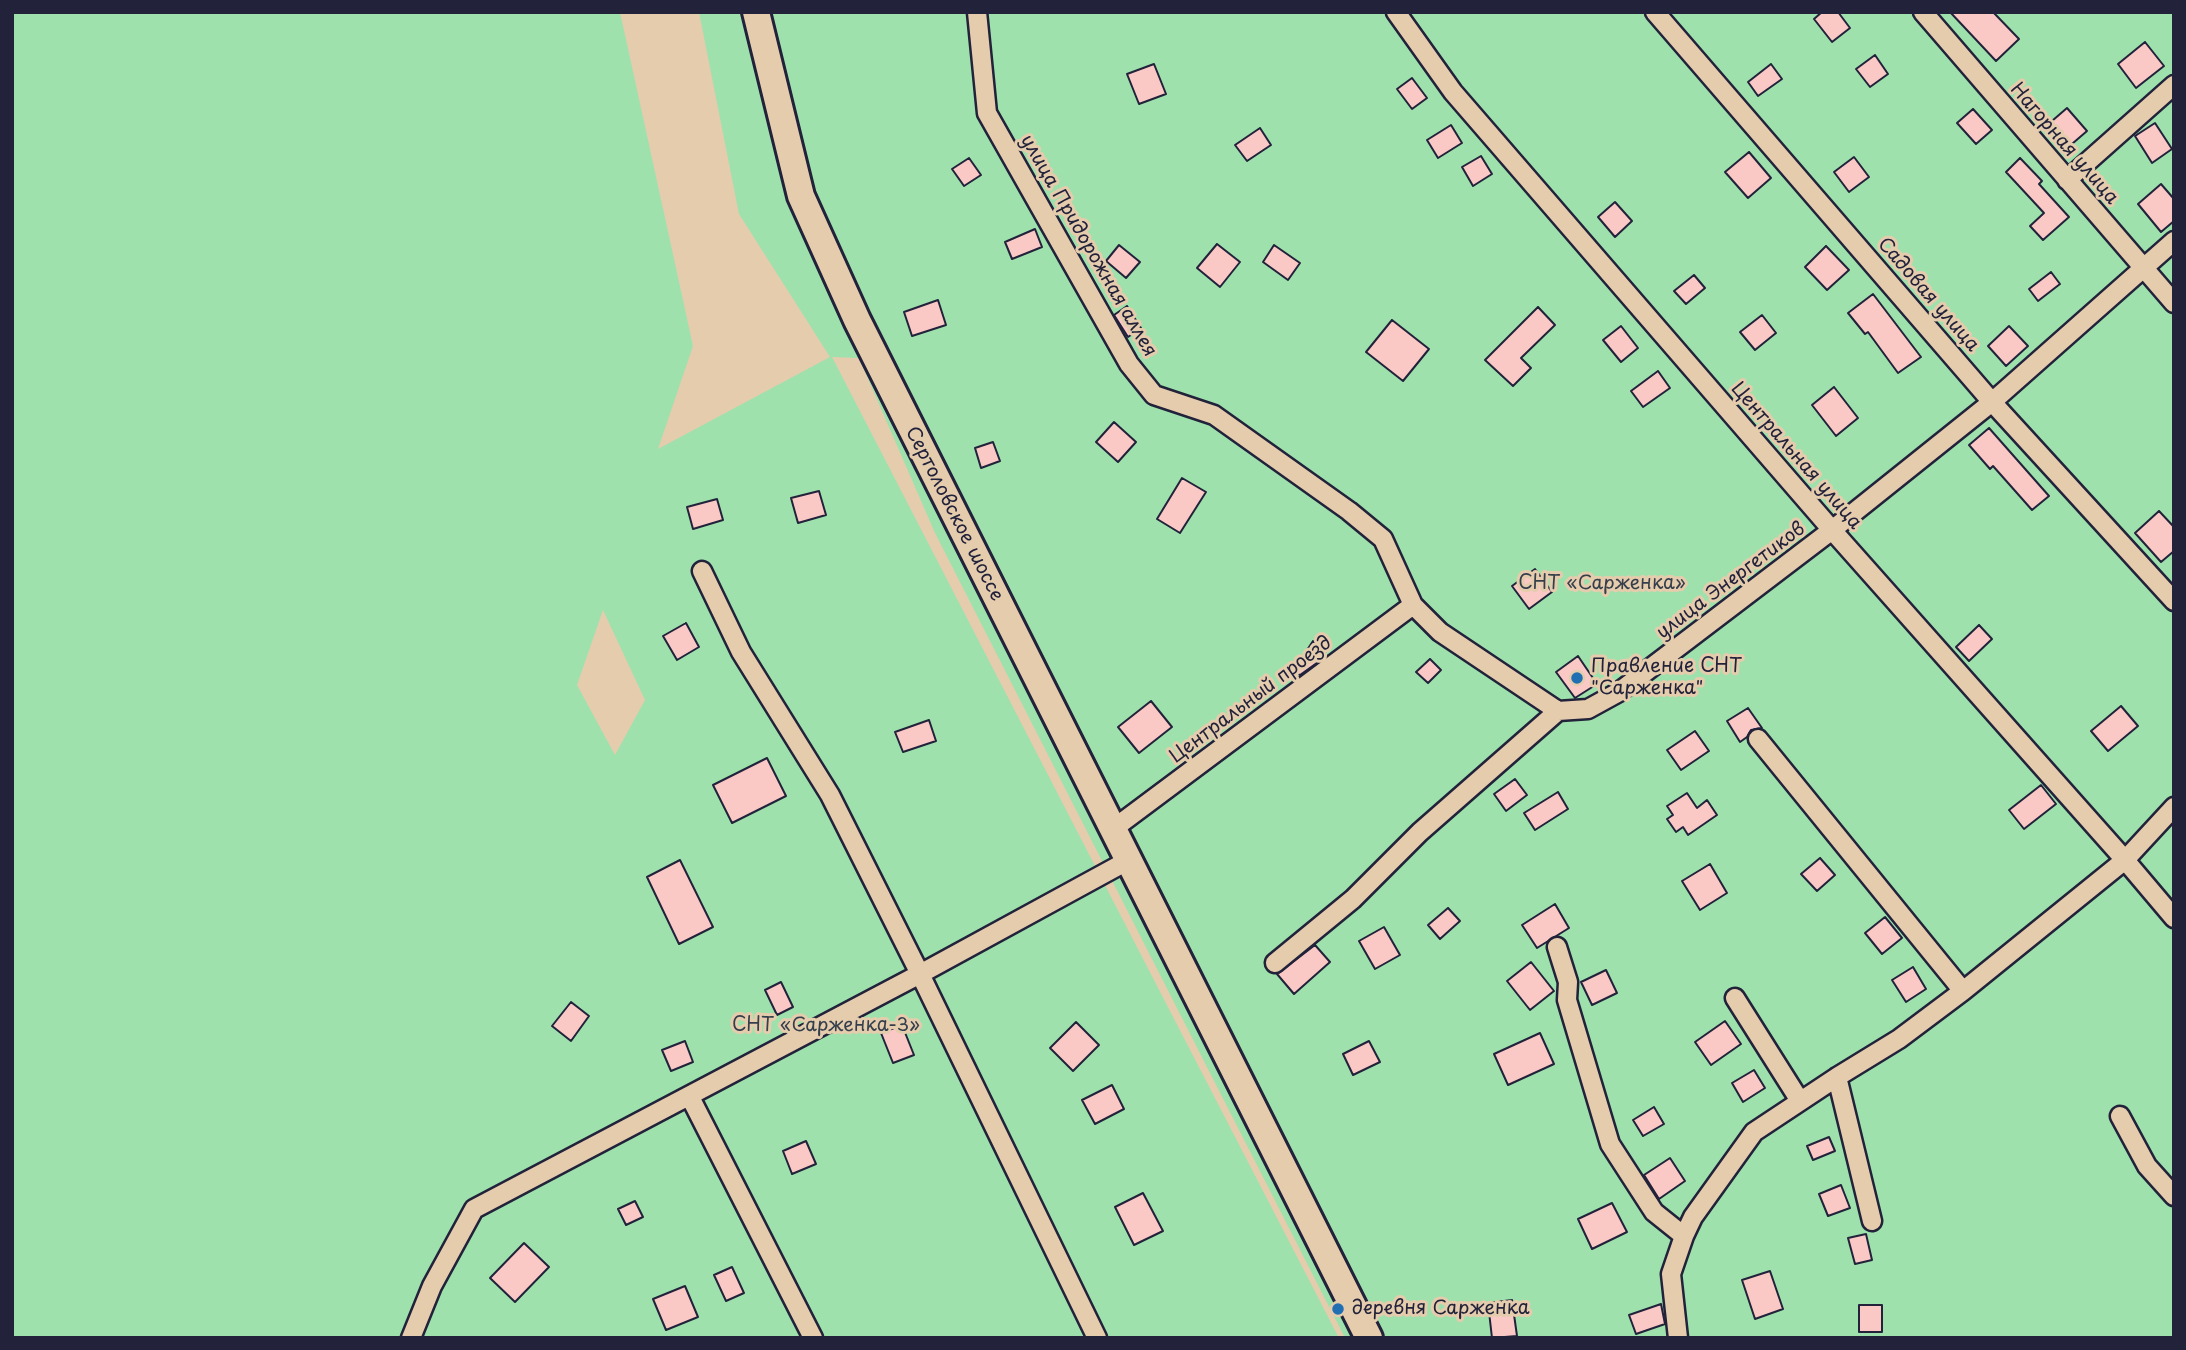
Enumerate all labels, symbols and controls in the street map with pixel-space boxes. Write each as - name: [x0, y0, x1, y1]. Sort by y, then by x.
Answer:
- street label: Нагорная улица: [2005, 79, 2123, 209]
- street label: улица Придорожная аллея: [1015, 131, 1161, 361]
- street label: Садовая улица: [1872, 233, 1984, 357]
- street label: Центральная улица: [1726, 378, 1866, 534]
- street label: Сертоловское шоссе: [900, 423, 1008, 605]
- street label: улица Энергетиков: [1652, 518, 1810, 644]
- park label: СНТ «Сарженка»: [1518, 573, 1686, 595]
- street label: Центральный проезд: [1165, 632, 1337, 768]
- place label: Правление СНТ "Сарженка": [1591, 656, 1742, 700]
- marker: Правление СНТ "Сарженка": [1569, 670, 1585, 686]
- park label: СНТ «Сарженка-3»: [732, 1015, 920, 1037]
- place label: деревня Сарженка: [1352, 1298, 1530, 1320]
- marker: деревня Сарженка: [1330, 1301, 1346, 1317]

